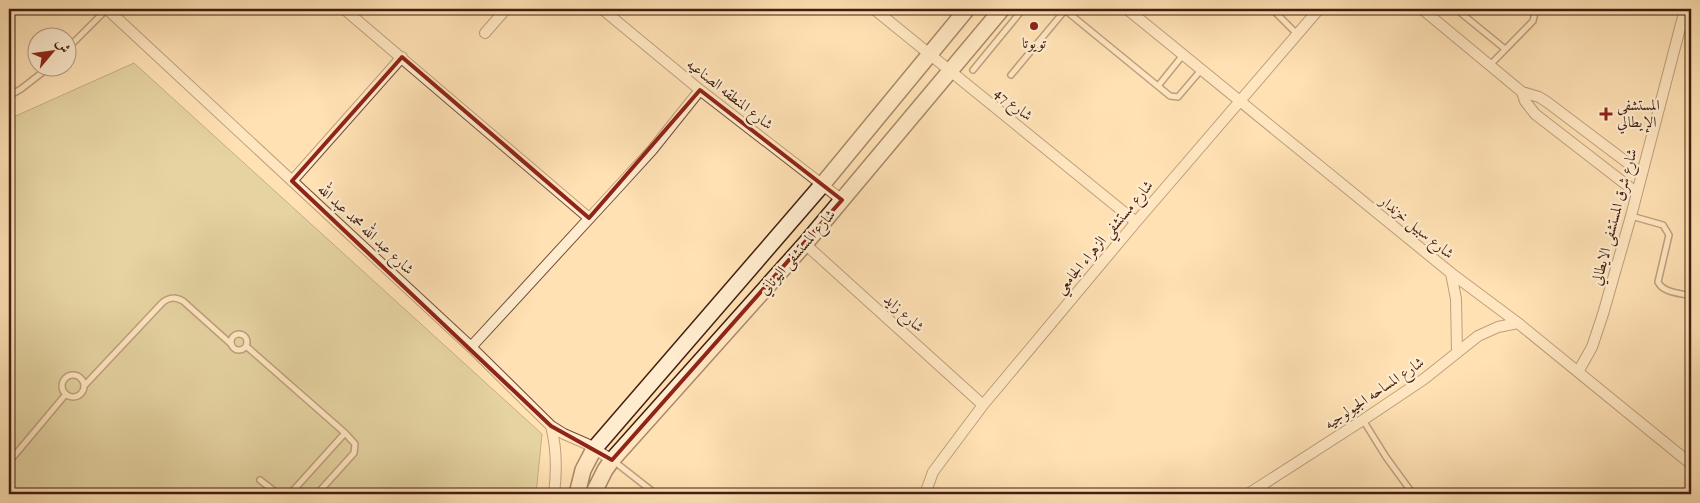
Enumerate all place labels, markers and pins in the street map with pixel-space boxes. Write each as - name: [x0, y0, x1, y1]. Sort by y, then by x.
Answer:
- marker: تويوتا: [1028, 20, 1040, 32]
- place label: تويوتا: [1022, 34, 1046, 53]
- place label: المستشفى الإيطالي: [1617, 96, 1660, 134]
- marker: المستشفى الإيطالي: [1599, 107, 1613, 121]

